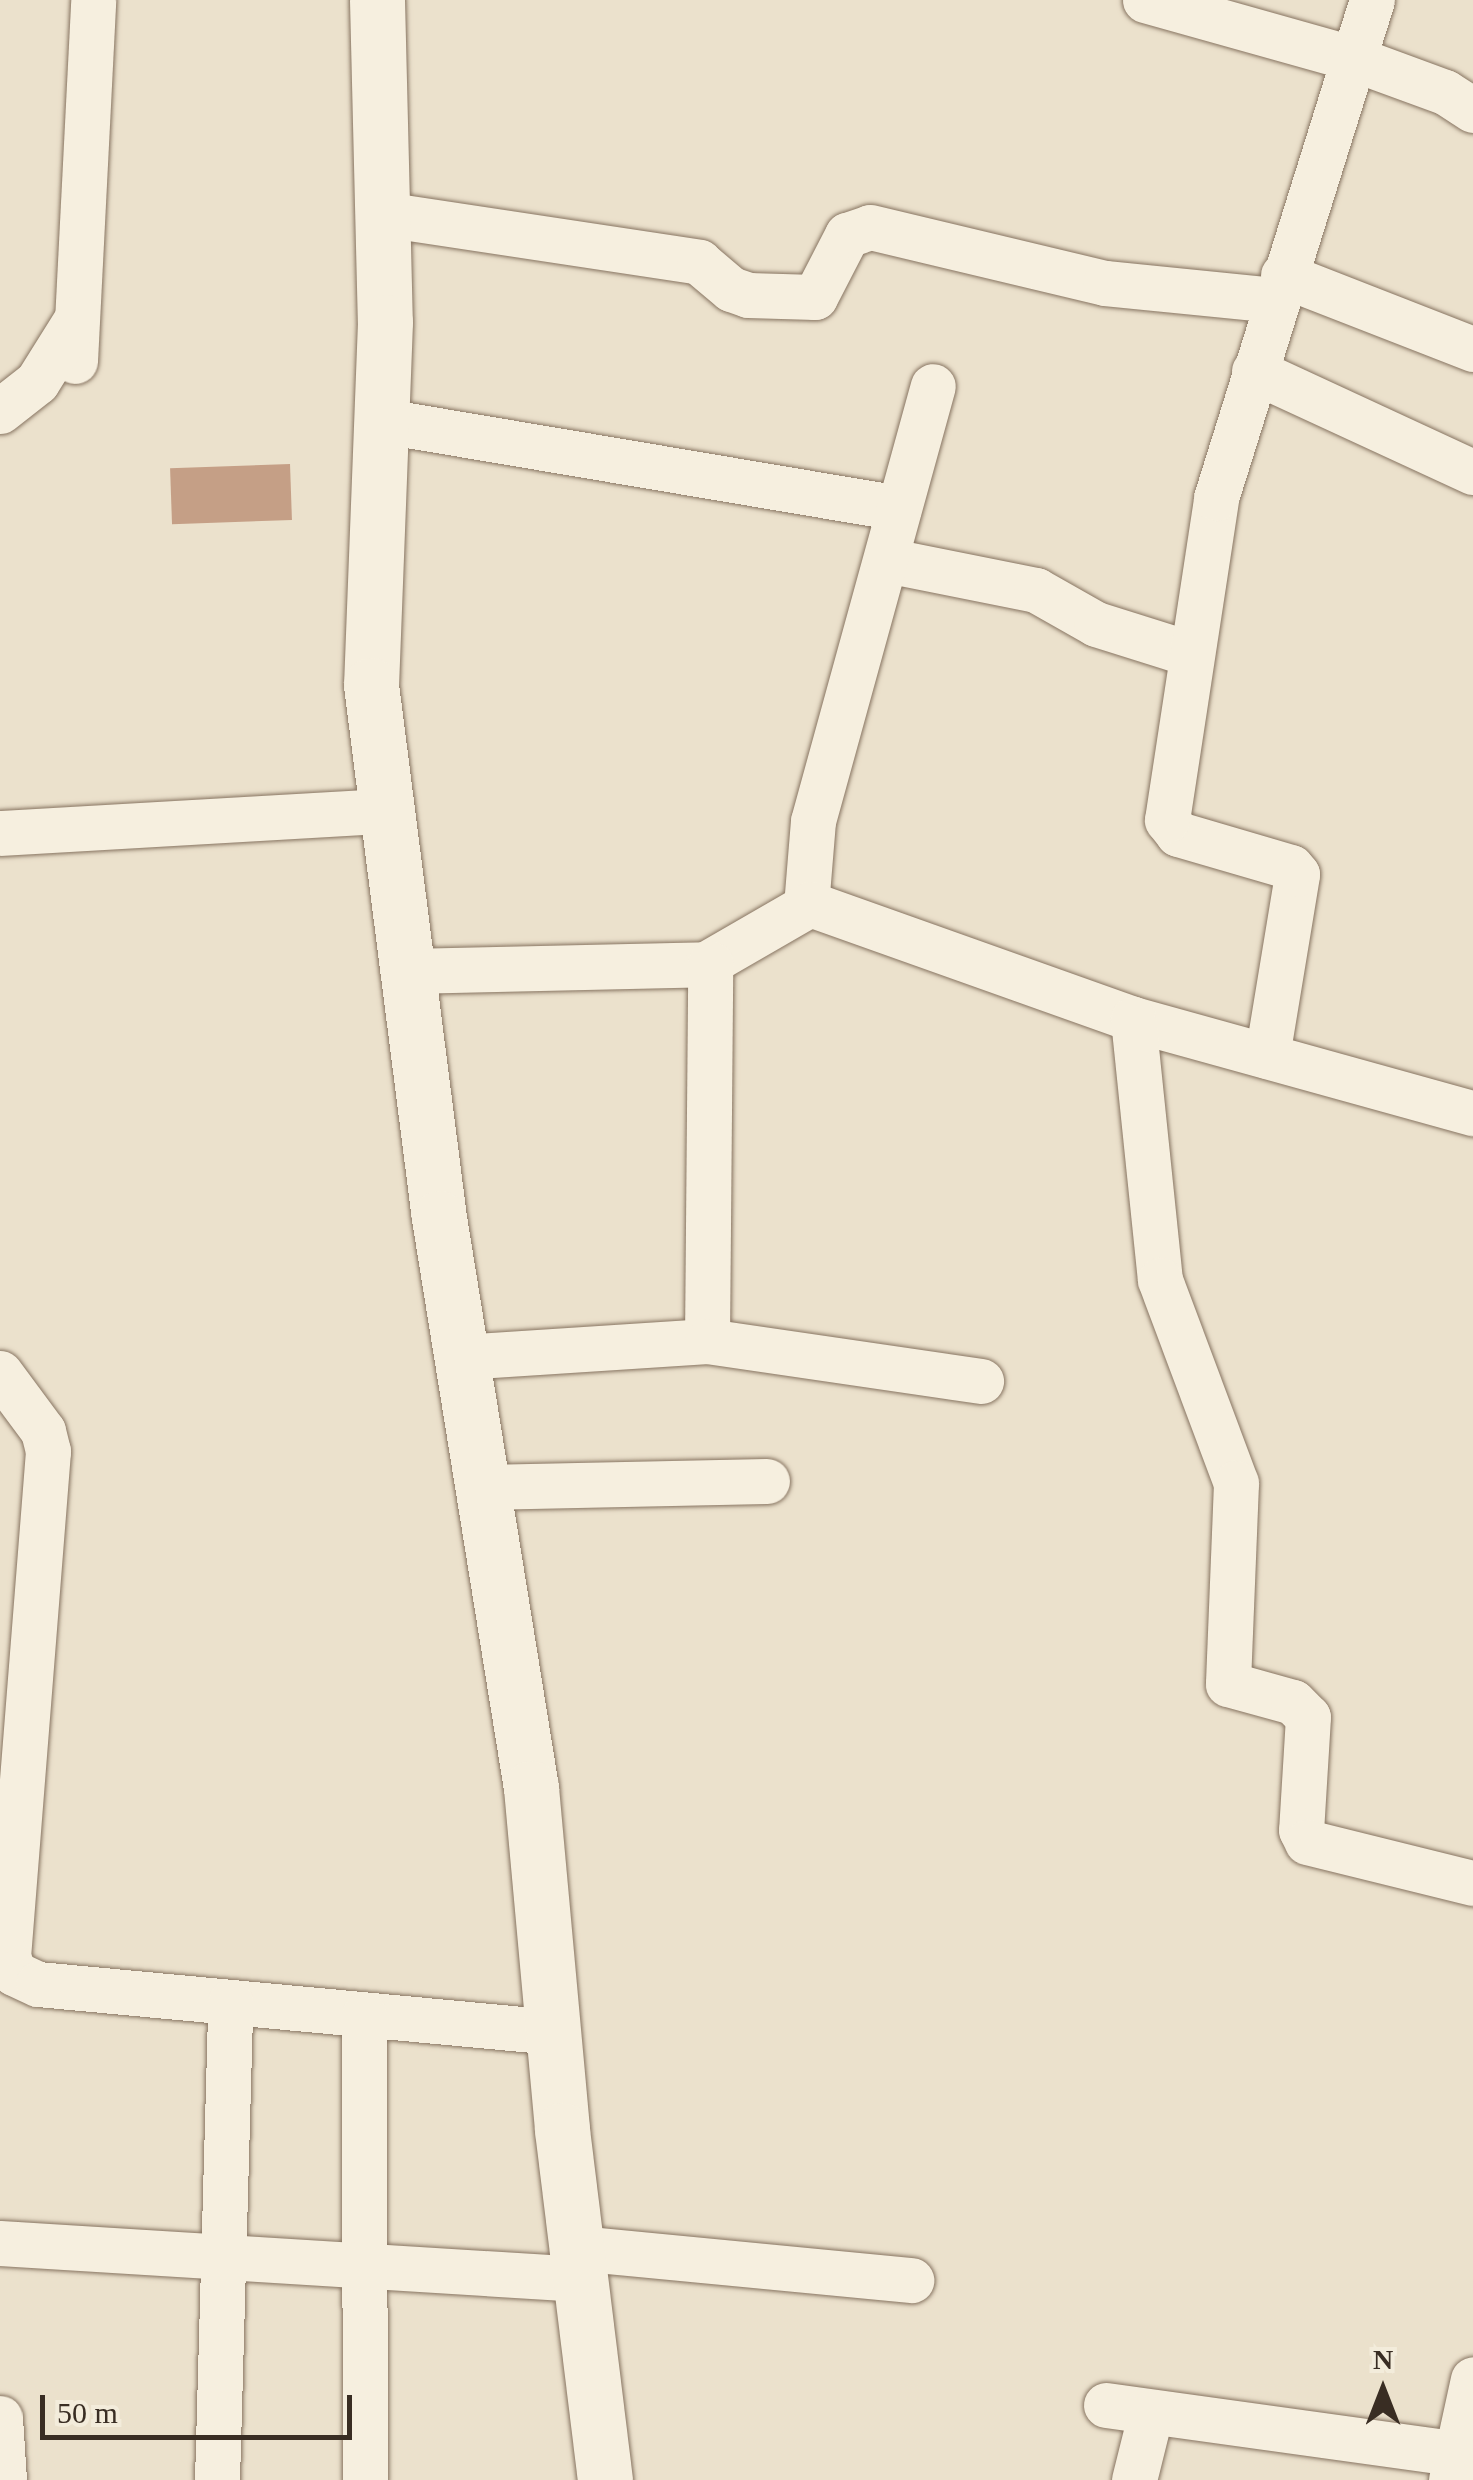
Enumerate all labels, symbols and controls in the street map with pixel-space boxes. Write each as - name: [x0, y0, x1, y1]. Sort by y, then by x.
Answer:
- north arrow: [1333, 2340, 1433, 2440]
- text: N: [1373, 2344, 1393, 2375]
- scale bar: [45, 2375, 358, 2437]
- text: 50 m: [57, 2396, 118, 2429]

